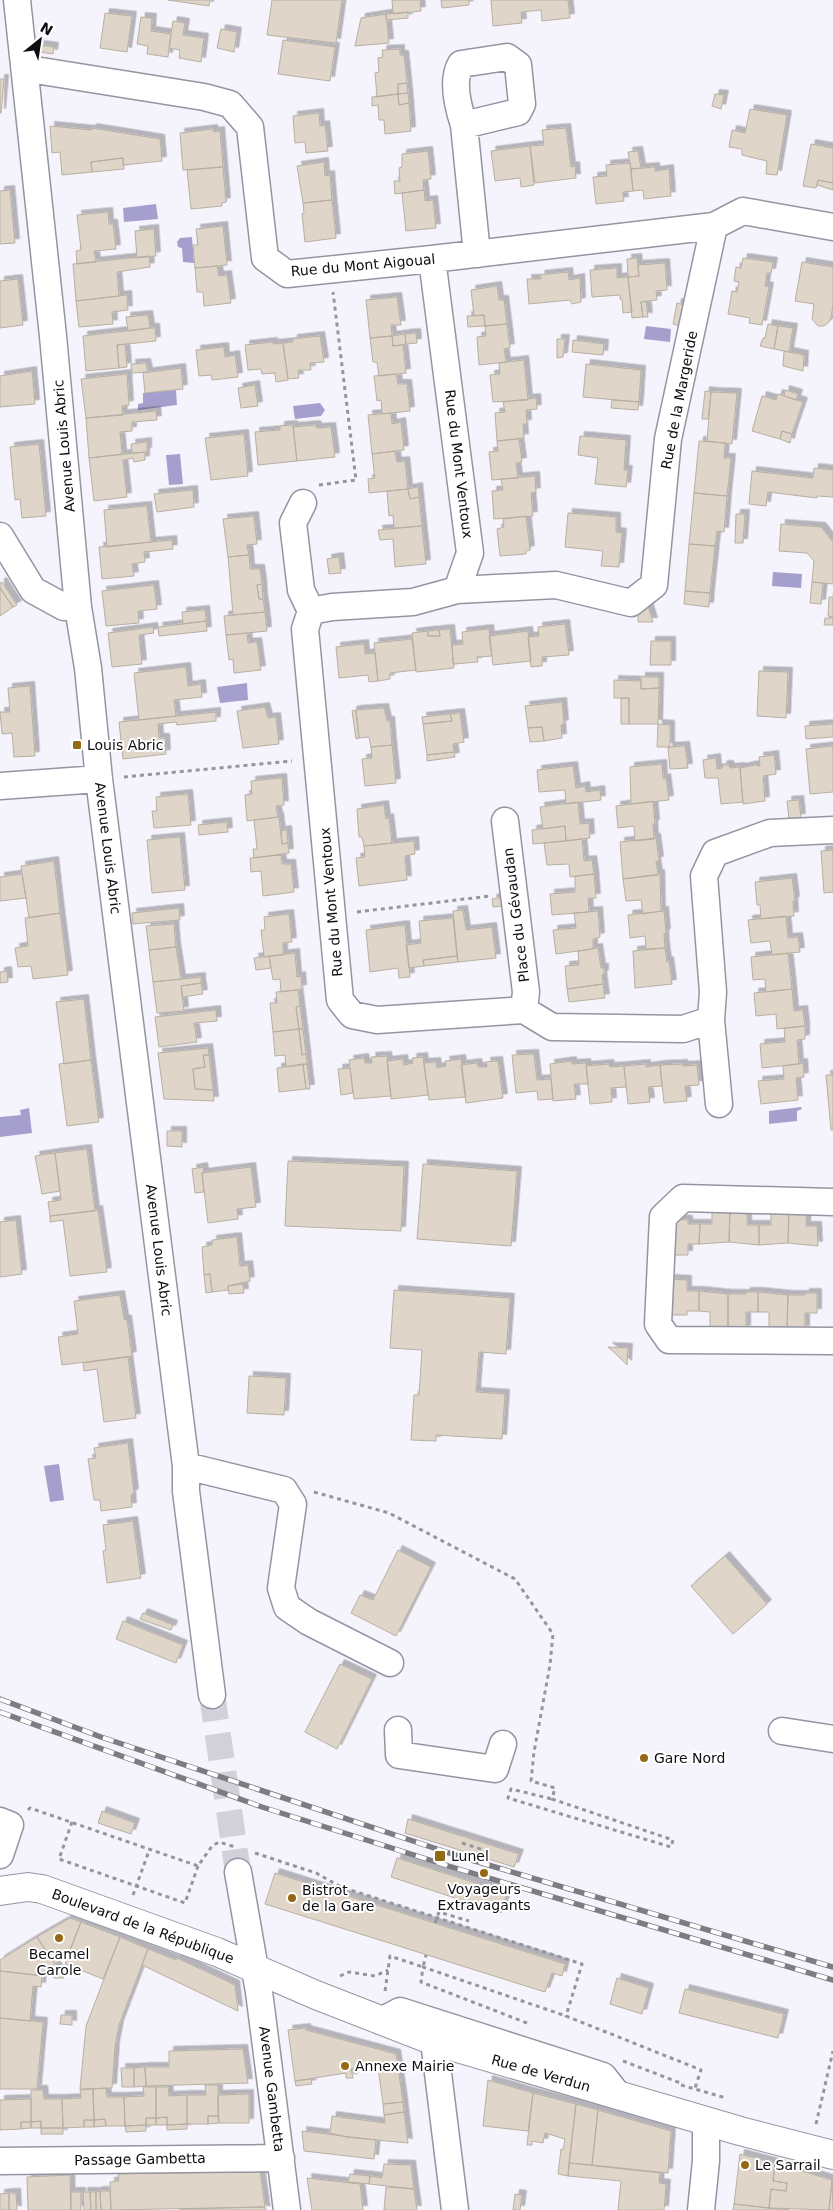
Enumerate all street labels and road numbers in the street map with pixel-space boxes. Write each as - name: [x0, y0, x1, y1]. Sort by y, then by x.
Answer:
- street label: Rue du Mont Aigoual: [290, 251, 436, 279]
- street label: Rue de la Margeride: [658, 329, 700, 471]
- street label: Avenue Louis Abric: [50, 379, 78, 513]
- street label: Rue du Mont Ventoux: [442, 389, 476, 539]
- street label: Avenue Louis Abric: [92, 781, 124, 915]
- street label: Rue du Mont Ventoux: [316, 827, 346, 977]
- street label: Place du Gévaudan: [500, 847, 532, 983]
- street label: Avenue Louis Abric: [143, 1183, 175, 1317]
- street label: Boulevard de la République: [50, 1886, 236, 1966]
- street label: Avenue Gambetta: [256, 2025, 288, 2153]
- street label: Rue de Verdun: [490, 2051, 592, 2095]
- street label: Passage Gambetta: [74, 2150, 206, 2168]

